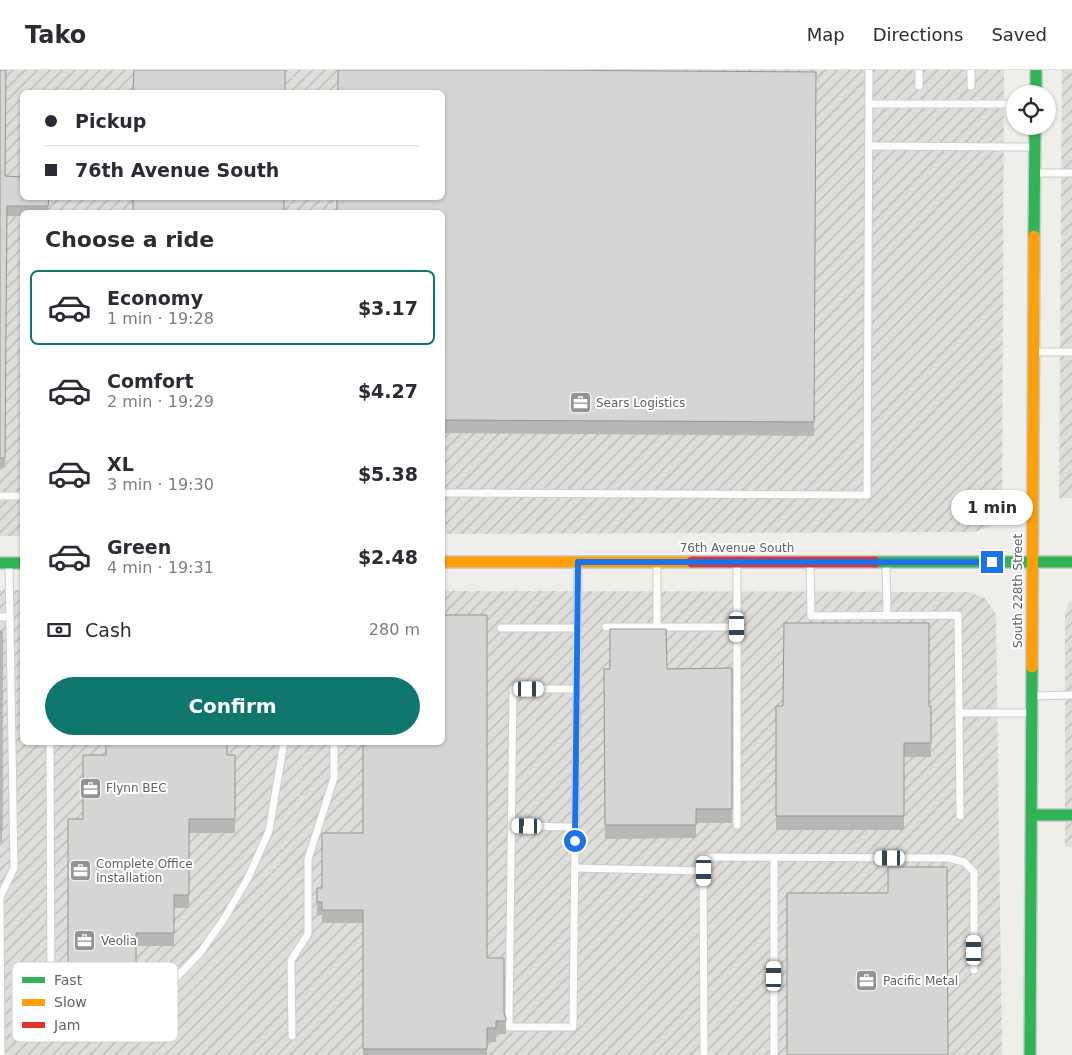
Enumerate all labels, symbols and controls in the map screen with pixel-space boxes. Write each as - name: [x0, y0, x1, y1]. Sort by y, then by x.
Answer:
- text: Tako: [25, 21, 86, 49]
- text: Map: [807, 24, 845, 45]
- text: Directions: [873, 24, 963, 45]
- text: Saved: [991, 24, 1047, 45]
- map controls: [1006, 85, 1056, 135]
- button: locate: [1006, 85, 1056, 135]
- text: Pickup: [75, 110, 146, 132]
- text: 76th Avenue South: [75, 159, 279, 181]
- text: Choose a ride: [45, 227, 214, 252]
- icon: car: [47, 285, 92, 330]
- text: Economy: [107, 287, 203, 309]
- text: $3.17: [358, 297, 418, 319]
- text: 1 min · 19:28: [107, 309, 214, 328]
- icon: car: [47, 368, 92, 413]
- text: Comfort: [107, 370, 194, 392]
- text: $4.27: [358, 380, 418, 402]
- office icon: Sears Logistics: [568, 391, 592, 415]
- text: 2 min · 19:29: [107, 392, 214, 411]
- place label: Sears Logistics: [596, 396, 685, 410]
- icon: car: [47, 451, 92, 496]
- text: XL: [107, 453, 134, 475]
- text: $5.38: [358, 463, 418, 485]
- text: 3 min · 19:30: [107, 475, 214, 494]
- callout: 1 min: [951, 490, 1033, 524]
- text: 1 min: [967, 498, 1017, 517]
- icon: car: [47, 534, 92, 579]
- street label: South 228th Street: [1011, 534, 1025, 648]
- text: Green: [107, 536, 171, 558]
- street label: 76th Avenue South: [680, 541, 794, 555]
- text: $2.48: [358, 546, 418, 568]
- route end: [981, 551, 1003, 573]
- text: 4 min · 19:31: [107, 558, 214, 577]
- car: [729, 612, 744, 642]
- icon: cash: [45, 616, 73, 644]
- text: Cash: [85, 619, 132, 641]
- text: 280 m: [369, 620, 420, 639]
- button: Confirm: [45, 677, 420, 735]
- car: [514, 682, 544, 697]
- office icon: Flynn BEC: [78, 776, 102, 800]
- place label: Flynn BEC: [106, 781, 167, 795]
- car: [511, 818, 542, 834]
- route start: [564, 830, 586, 852]
- car: [875, 851, 905, 866]
- car: [696, 856, 711, 886]
- place label: Complete Office Installation: [96, 857, 193, 885]
- office icon: Complete Office Installation: [68, 859, 92, 883]
- office icon: Veolia: [73, 929, 97, 953]
- place label: Veolia: [101, 934, 137, 948]
- car: [966, 935, 981, 965]
- car: [766, 961, 781, 991]
- legend: [12, 962, 178, 1042]
- office icon: Pacific Metal: [855, 969, 879, 993]
- text: Fast: [54, 972, 83, 988]
- place label: Pacific Metal: [883, 974, 958, 988]
- text: Slow: [54, 994, 87, 1010]
- text: Jam: [53, 1017, 80, 1033]

